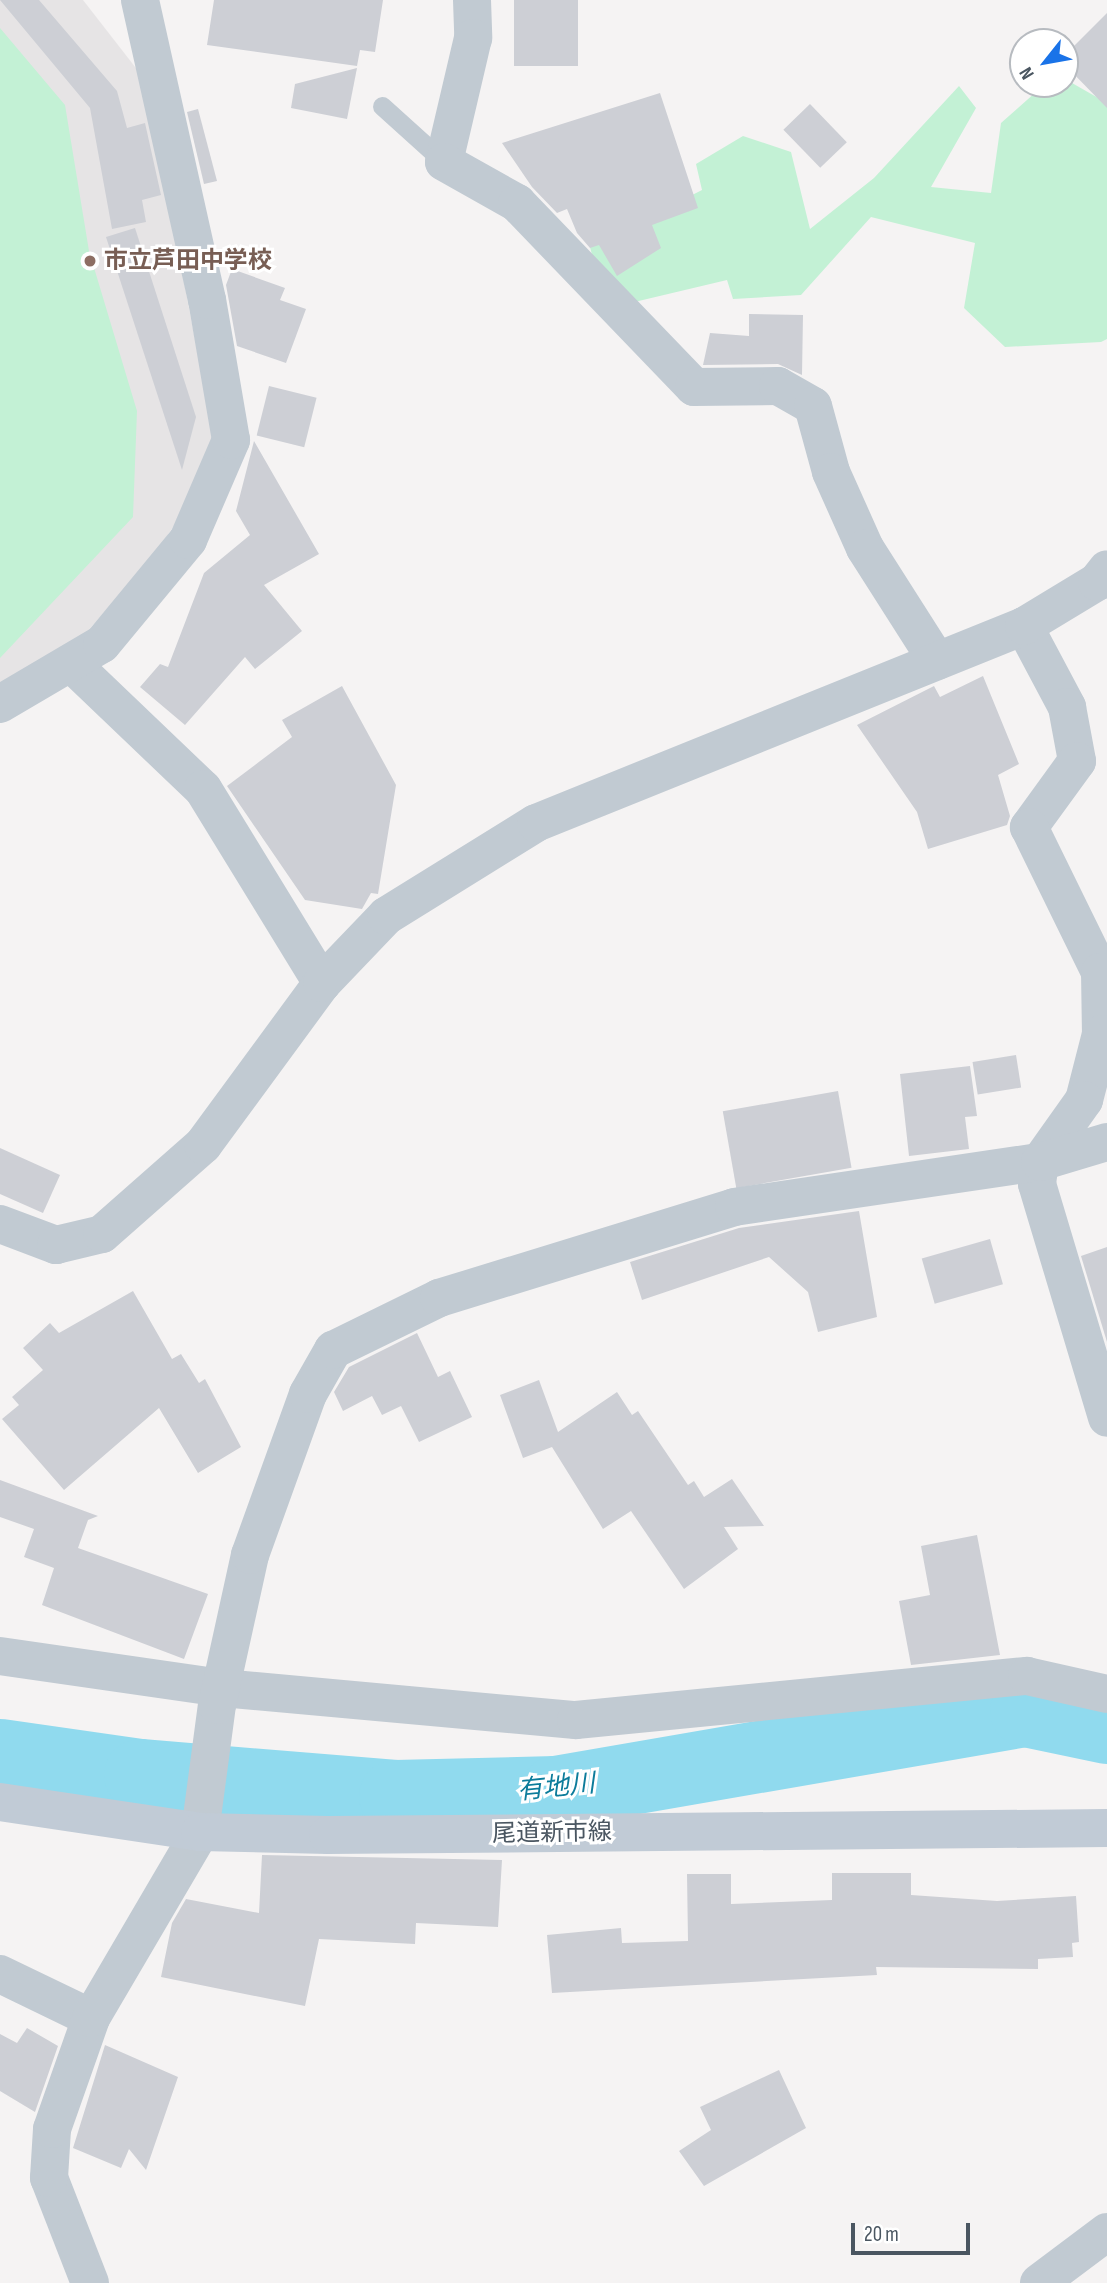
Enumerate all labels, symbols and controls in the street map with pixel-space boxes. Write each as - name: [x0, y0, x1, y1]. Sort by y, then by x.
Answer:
- north arrow: [1009, 28, 1079, 98]
- text: N: [1015, 63, 1040, 83]
- place label: 市立芦田中学校: [104, 247, 272, 275]
- marker: 市立芦田中学校: [82, 253, 98, 269]
- water label: 有地川: [516, 1768, 596, 1808]
- street label: 尾道新市線: [492, 1818, 612, 1848]
- scale bar: [855, 2210, 974, 2254]
- text: 20 m: [864, 2222, 899, 2247]

